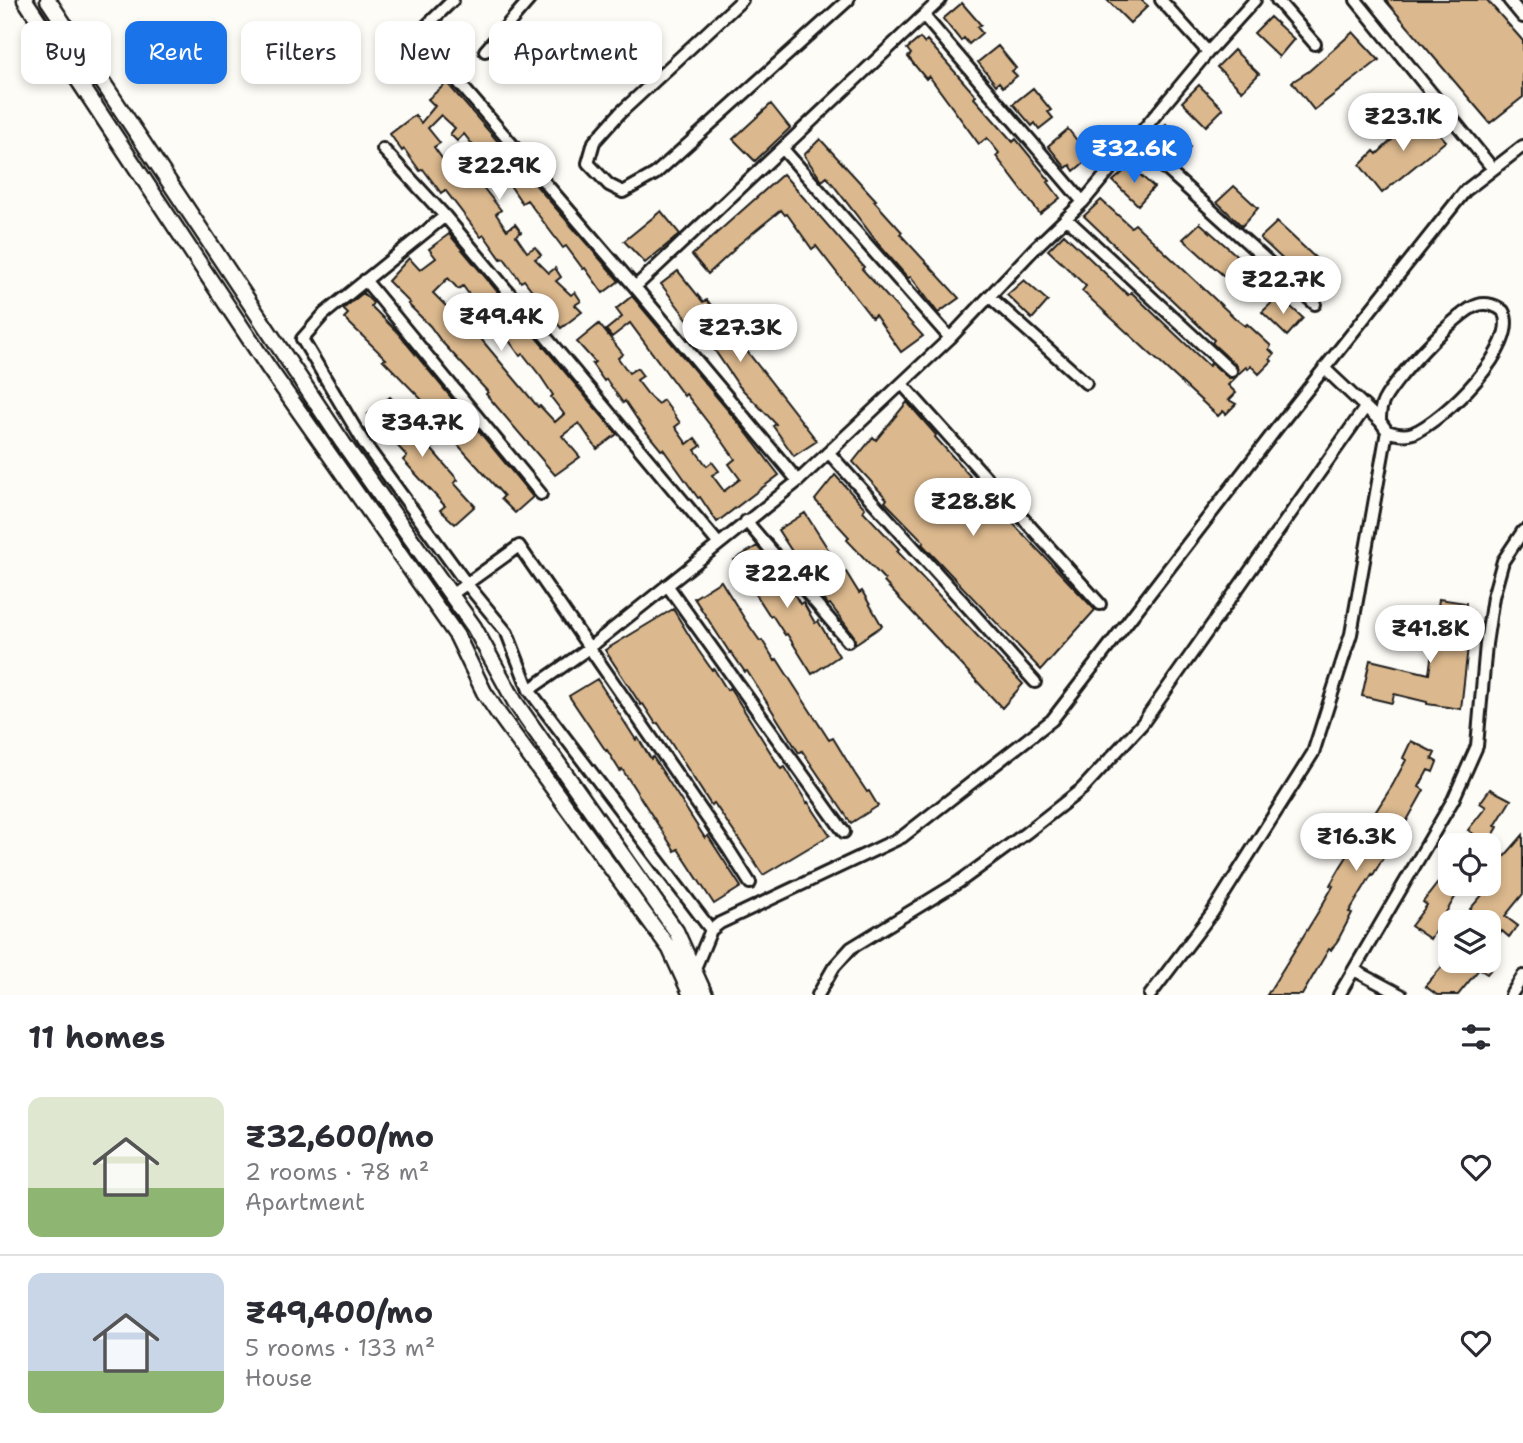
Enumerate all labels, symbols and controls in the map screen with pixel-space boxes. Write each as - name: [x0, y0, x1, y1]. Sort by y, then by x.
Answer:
- chip: Buy: [21, 21, 111, 84]
- chip: Rent: [125, 21, 227, 84]
- chip: Filters: [241, 21, 361, 84]
- chip: New: [375, 21, 475, 84]
- chip: Apartment: [489, 21, 662, 84]
- pin: ₹23.1K: [1346, 94, 1460, 153]
- text: ₹23.1K: [1364, 101, 1442, 131]
- pin: ₹32.6K: [1077, 125, 1191, 185]
- text: ₹32.6K: [1091, 133, 1177, 163]
- pin: ₹22.9K: [442, 142, 556, 202]
- text: ₹22.9K: [457, 150, 541, 180]
- pin: ₹22.7K: [1226, 256, 1340, 316]
- text: ₹22.7K: [1241, 264, 1325, 294]
- pin: ₹49.4K: [444, 294, 558, 353]
- text: ₹49.4K: [459, 301, 543, 331]
- pin: ₹27.3K: [683, 304, 797, 364]
- text: ₹27.3K: [698, 312, 782, 342]
- pin: ₹34.7K: [365, 400, 479, 459]
- text: ₹34.7K: [381, 407, 463, 437]
- pin: ₹28.8K: [916, 478, 1030, 538]
- text: ₹28.8K: [930, 486, 1016, 516]
- pin: ₹22.4K: [730, 550, 844, 610]
- text: ₹22.4K: [745, 558, 829, 588]
- pin: ₹41.8K: [1373, 606, 1487, 665]
- text: ₹41.8K: [1391, 613, 1469, 643]
- pin: ₹16.3K: [1299, 814, 1413, 873]
- text: ₹16.3K: [1316, 821, 1396, 851]
- map controls: [1438, 833, 1501, 973]
- button: locate: [1438, 833, 1501, 896]
- button: layers: [1438, 910, 1501, 973]
- text: 11 homes: [28, 1017, 165, 1058]
- icon: filters: [1457, 1018, 1495, 1056]
- text: ₹32,600/mo: [245, 1116, 434, 1157]
- icon: home: [84, 1125, 168, 1209]
- icon: heart: [1457, 1148, 1495, 1186]
- text: 2 rooms · 78 m²: [245, 1157, 429, 1187]
- text: Apartment: [245, 1187, 365, 1217]
- text: ₹49,400/mo: [245, 1292, 433, 1333]
- icon: home: [84, 1301, 168, 1385]
- icon: heart: [1457, 1324, 1495, 1362]
- text: 5 rooms · 133 m²: [245, 1333, 435, 1363]
- text: House: [245, 1363, 313, 1393]

